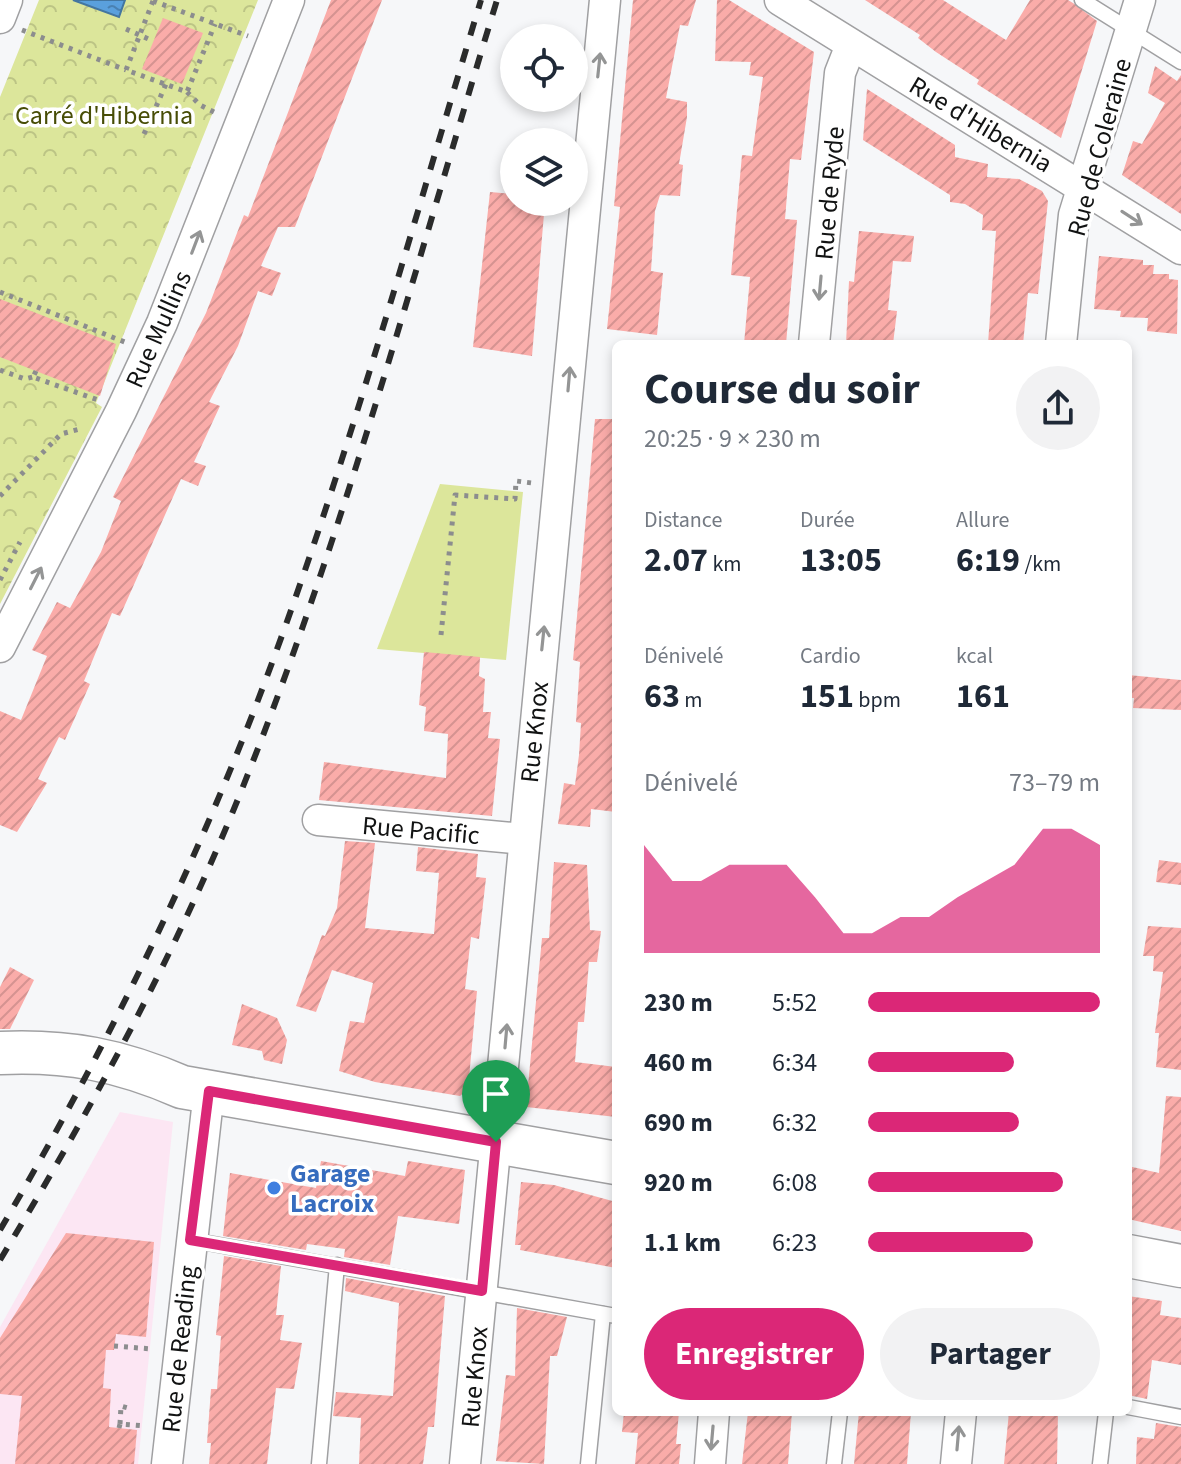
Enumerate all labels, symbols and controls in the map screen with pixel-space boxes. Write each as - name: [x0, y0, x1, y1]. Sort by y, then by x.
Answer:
- map controls: [500, 24, 588, 216]
- button: locate: [500, 24, 588, 112]
- one-way arrow: [592, 52, 607, 78]
- street label: Rue de Coleraine: [1058, 54, 1141, 240]
- street label: Rue d'Hibernia: [902, 67, 1059, 182]
- park label: Carré d'Hibernia: [15, 97, 193, 134]
- street label: Rue de Ryde: [805, 125, 854, 261]
- button: layers: [500, 128, 588, 216]
- one-way arrow: [1120, 209, 1142, 226]
- one-way arrow: [189, 230, 204, 255]
- street label: Rue Mullins: [116, 265, 201, 394]
- one-way arrow: [812, 274, 827, 301]
- text: Course du soir: [644, 358, 920, 421]
- one-way arrow: [561, 366, 576, 393]
- button: share: [1016, 366, 1100, 450]
- text: 20:25 · 9 × 230 m: [644, 420, 821, 457]
- text: Distance: [644, 504, 722, 536]
- text: Durée: [800, 504, 855, 536]
- text: Allure: [956, 504, 1009, 536]
- text: 2.07: [644, 536, 708, 585]
- text: 13:05: [800, 536, 882, 585]
- text: 6:19: [956, 536, 1020, 585]
- text: km: [708, 548, 742, 580]
- text: /km: [1020, 548, 1061, 580]
- one-way arrow: [28, 566, 44, 590]
- one-way arrow: [536, 625, 551, 652]
- text: Dénivelé: [644, 640, 724, 672]
- text: Cardio: [800, 640, 861, 672]
- text: kcal: [956, 640, 993, 672]
- text: 63: [644, 672, 680, 721]
- text: 151: [800, 672, 854, 721]
- text: 161: [956, 672, 1010, 721]
- street label: Rue Knox: [511, 679, 558, 784]
- text: m: [680, 684, 703, 716]
- text: bpm: [854, 684, 901, 716]
- text: Dénivelé: [644, 764, 738, 801]
- text: 73–79 m: [1009, 764, 1100, 801]
- street label: Rue Pacific: [361, 807, 481, 854]
- text: 230 m: [644, 984, 713, 1021]
- text: 5:52: [772, 984, 817, 1021]
- one-way arrow: [499, 1023, 514, 1050]
- text: 460 m: [644, 1044, 713, 1081]
- text: 6:34: [772, 1044, 817, 1081]
- pin: [462, 1060, 530, 1142]
- icon: arrive: [474, 1072, 518, 1116]
- text: 690 m: [644, 1104, 713, 1141]
- text: 6:32: [772, 1104, 817, 1141]
- place label: Garage Lacroix: [290, 1155, 374, 1222]
- text: 920 m: [644, 1164, 713, 1201]
- text: 6:08: [772, 1164, 817, 1201]
- marker: Garage Lacroix: [265, 1179, 283, 1197]
- text: 1.1 km: [644, 1224, 721, 1261]
- text: 6:23: [772, 1224, 817, 1261]
- street label: Rue de Reading: [152, 1264, 207, 1434]
- button: Enregistrer: [644, 1308, 864, 1400]
- button: Partager: [880, 1308, 1100, 1400]
- street label: Rue Knox: [452, 1324, 497, 1429]
- one-way arrow: [704, 1424, 719, 1451]
- one-way arrow: [951, 1425, 966, 1452]

